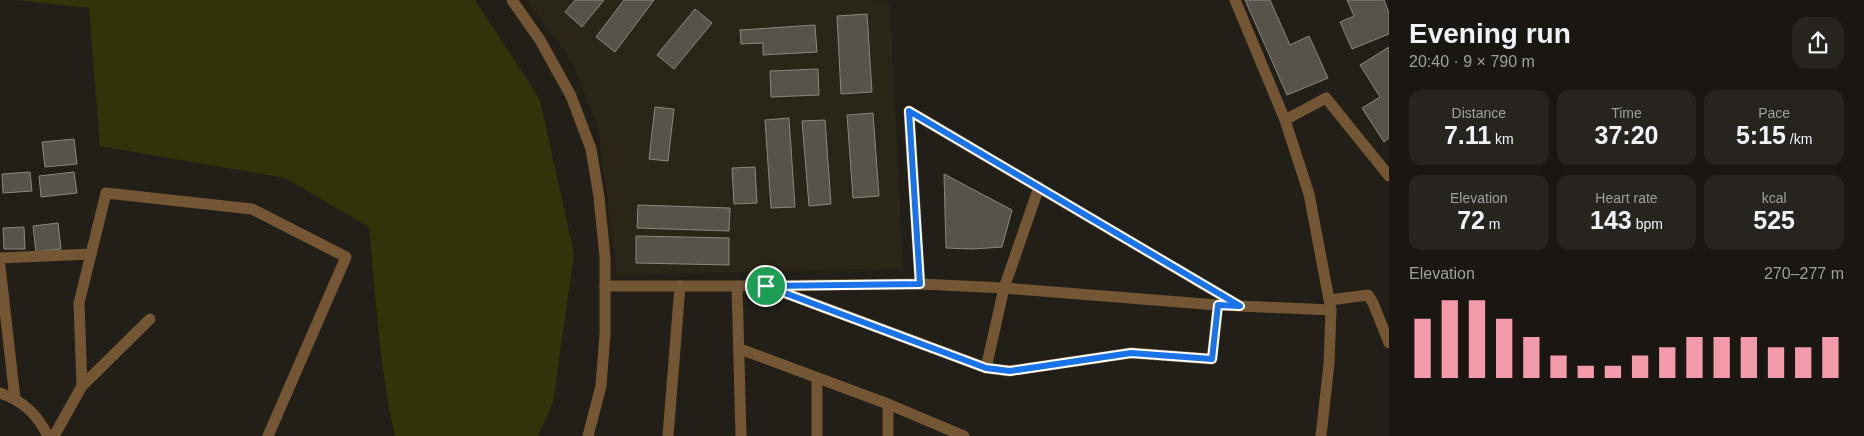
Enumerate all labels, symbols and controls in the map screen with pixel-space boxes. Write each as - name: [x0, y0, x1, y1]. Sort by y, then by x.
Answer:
- button: share: [1792, 17, 1844, 69]
- text: Evening run: [1409, 18, 1571, 49]
- text: 20:40 · 9 × 790 m: [1409, 53, 1535, 70]
- text: Distance: [1452, 105, 1506, 121]
- text: Time: [1611, 105, 1642, 121]
- text: Pace: [1758, 105, 1790, 121]
- text: 7.11: [1444, 121, 1491, 149]
- text: 37:20: [1595, 121, 1658, 149]
- text: 5:15: [1736, 121, 1786, 149]
- text: km: [1491, 131, 1514, 147]
- text: /km: [1786, 131, 1812, 147]
- text: Elevation: [1450, 190, 1508, 206]
- text: Heart rate: [1595, 190, 1658, 206]
- text: kcal: [1762, 190, 1787, 206]
- text: 72: [1457, 206, 1485, 234]
- text: 143: [1590, 206, 1632, 234]
- text: 525: [1753, 206, 1795, 234]
- text: m: [1485, 216, 1501, 232]
- text: bpm: [1632, 216, 1663, 232]
- pin: [745, 265, 787, 307]
- text: Elevation: [1409, 265, 1475, 282]
- text: 270–277 m: [1764, 265, 1844, 282]
- icon: arrive: [752, 272, 780, 300]

